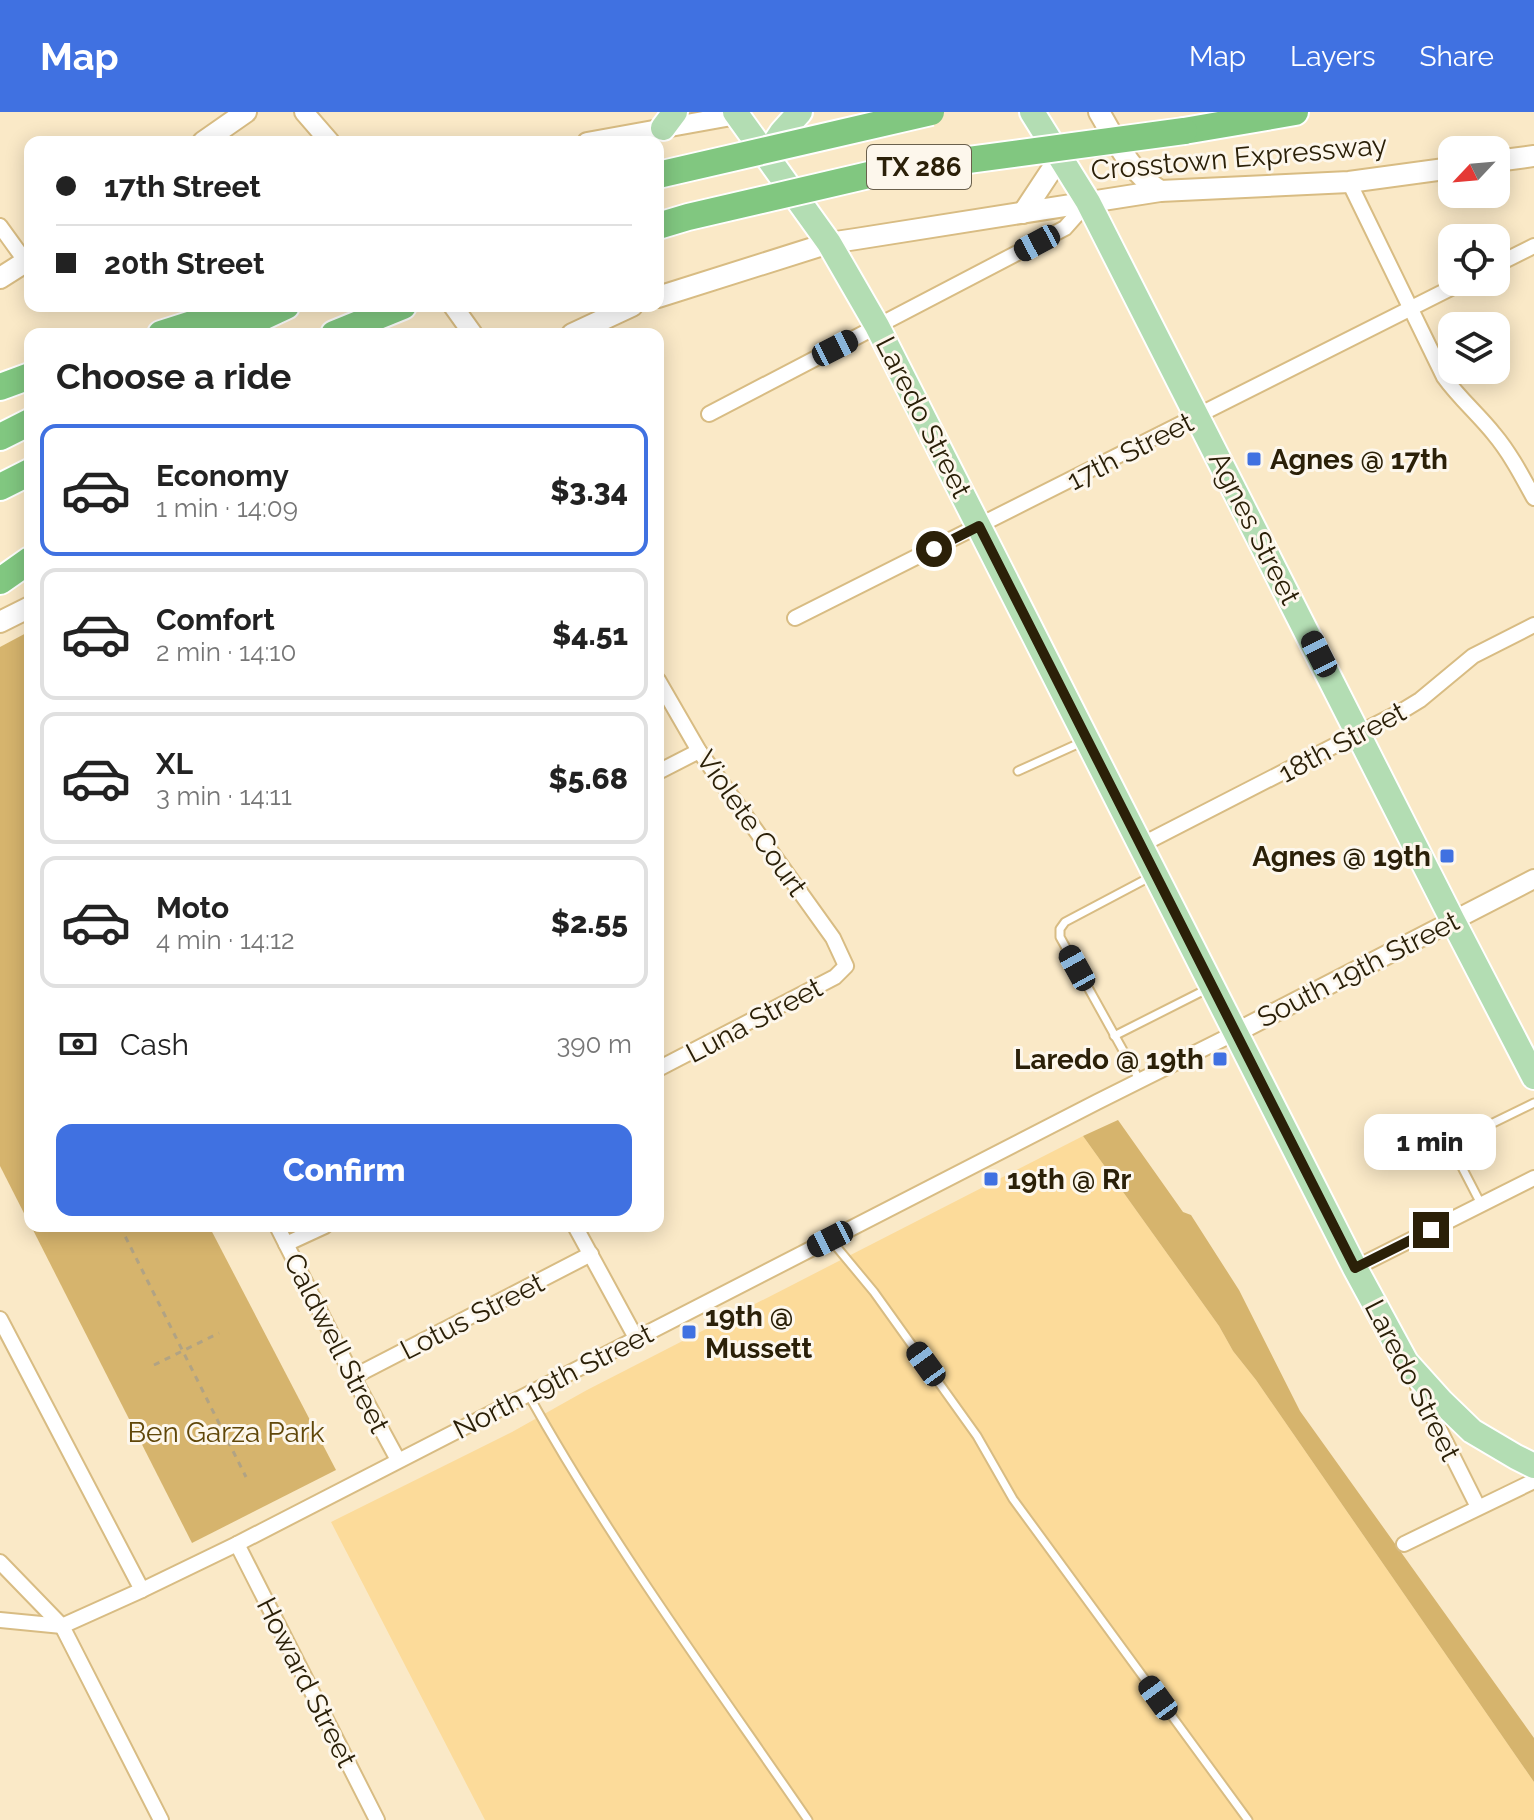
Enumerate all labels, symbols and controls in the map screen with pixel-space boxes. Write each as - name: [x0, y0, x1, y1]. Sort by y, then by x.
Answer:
- text: Map: [40, 34, 119, 79]
- text: Map: [1189, 40, 1246, 73]
- text: Layers: [1290, 40, 1376, 73]
- text: Share: [1420, 40, 1494, 73]
- street label: Crosstown Expressway: [1090, 128, 1389, 187]
- north arrow: [1438, 136, 1510, 208]
- map controls: [1438, 136, 1510, 384]
- road number: TX 286: [867, 145, 971, 189]
- text: 17th Street: [104, 169, 261, 204]
- car: [1010, 221, 1064, 265]
- button: locate: [1438, 224, 1510, 296]
- text: 20th Street: [104, 246, 264, 281]
- button: layers: [1438, 312, 1510, 384]
- car: [808, 326, 862, 370]
- street label: Laredo Street: [869, 331, 979, 504]
- text: Choose a ride: [56, 355, 291, 397]
- street label: 17th Street: [1062, 405, 1199, 497]
- place label: Agnes @ 17th: [1270, 443, 1448, 476]
- street label: Agnes Street: [1202, 446, 1307, 611]
- marker: Agnes @ 17th: [1245, 450, 1263, 468]
- icon: car: [60, 454, 132, 526]
- text: Economy: [156, 458, 289, 493]
- text: $3.34: [550, 473, 628, 508]
- text: 1 min · 14:09: [156, 493, 298, 523]
- route start: [916, 531, 952, 567]
- icon: car: [60, 598, 132, 670]
- text: Comfort: [156, 602, 275, 637]
- text: $4.51: [552, 617, 628, 652]
- car: [1297, 627, 1341, 681]
- text: 2 min · 14:10: [156, 637, 296, 667]
- street label: 18th Street: [1273, 695, 1412, 790]
- icon: car: [60, 742, 132, 814]
- street label: Violete Court: [689, 744, 814, 903]
- text: XL: [156, 746, 193, 781]
- text: $5.68: [548, 761, 628, 796]
- text: 3 min · 14:11: [156, 781, 292, 811]
- place label: Agnes @ 19th: [1252, 840, 1431, 873]
- marker: Agnes @ 19th: [1438, 847, 1456, 865]
- icon: car: [60, 886, 132, 958]
- text: Moto: [156, 890, 229, 925]
- street label: South 19th Street: [1252, 904, 1465, 1035]
- text: $2.55: [551, 905, 628, 940]
- text: 4 min · 14:12: [156, 925, 295, 955]
- car: [1055, 941, 1099, 995]
- street label: Luna Street: [681, 971, 828, 1070]
- icon: cash: [56, 1022, 100, 1066]
- text: Cash: [120, 1027, 189, 1062]
- text: 390 m: [556, 1029, 632, 1059]
- place label: Laredo @ 19th: [1014, 1043, 1204, 1076]
- marker: Laredo @ 19th: [1211, 1050, 1229, 1068]
- callout: 1 min: [1365, 1114, 1497, 1170]
- button: Confirm: [56, 1124, 632, 1216]
- text: 1 min: [1397, 1127, 1463, 1157]
- place label: 19th @ Rr: [1007, 1163, 1132, 1196]
- marker: 19th @ Rr: [982, 1170, 1000, 1188]
- route end: [1413, 1212, 1449, 1248]
- car: [803, 1217, 857, 1261]
- street label: Caldwell Street: [277, 1248, 396, 1439]
- street label: Lotus Street: [395, 1266, 550, 1367]
- street label: Laredo Street: [1358, 1294, 1468, 1467]
- place label: 19th @ Mussett: [705, 1300, 813, 1365]
- street label: North 19th Street: [448, 1317, 659, 1446]
- marker: 19th @ Mussett: [680, 1323, 698, 1341]
- car: [902, 1338, 950, 1390]
- park label: Ben Garza Park: [127, 1416, 325, 1449]
- street label: Howard Street: [250, 1592, 364, 1773]
- car: [1134, 1672, 1182, 1724]

